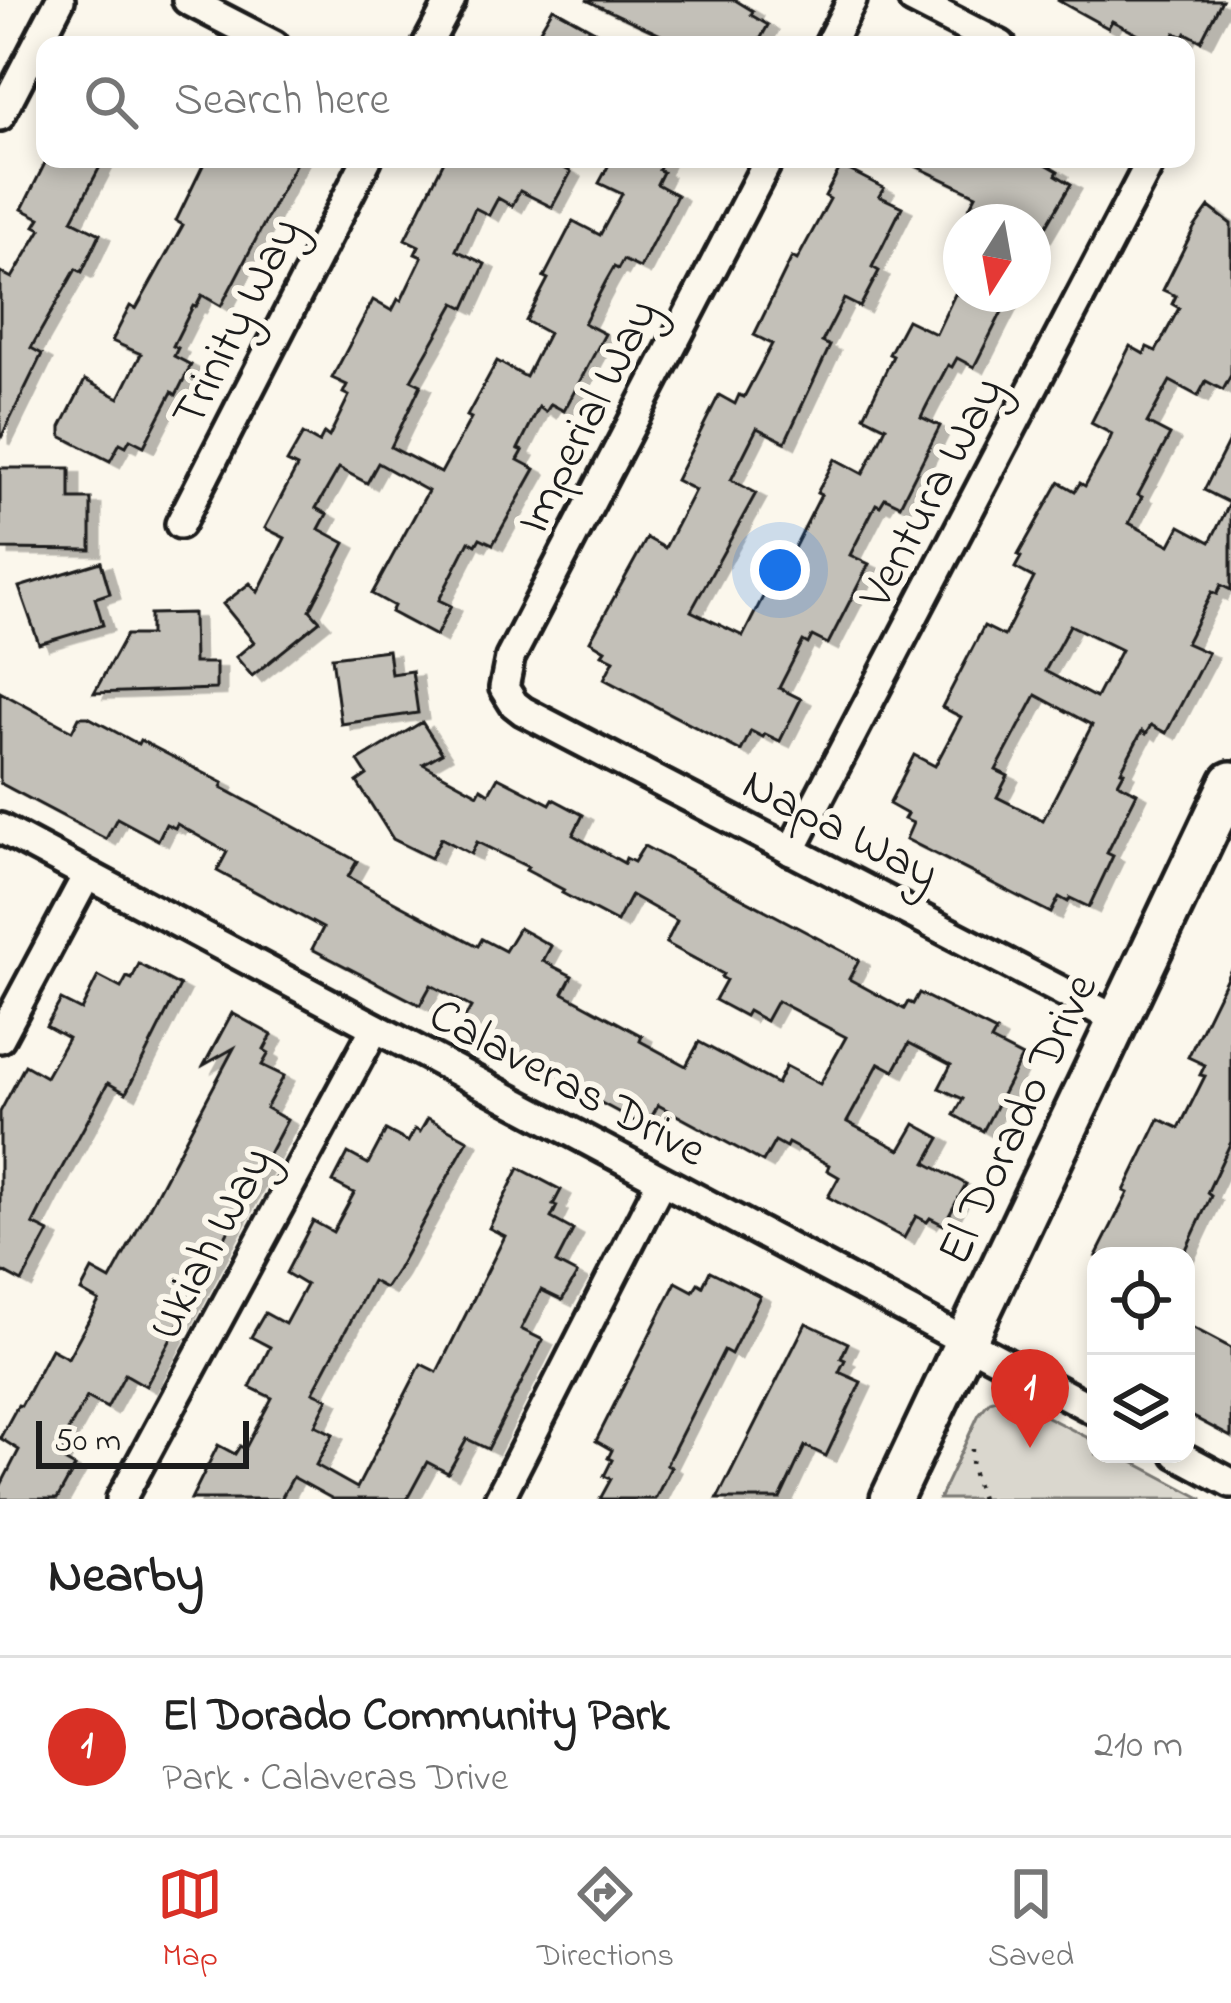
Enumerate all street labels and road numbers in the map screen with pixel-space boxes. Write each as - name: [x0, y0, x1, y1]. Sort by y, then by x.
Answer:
- street label: Trinity Way: [156, 206, 321, 441]
- street label: Imperial Way: [500, 288, 679, 547]
- street label: Ventura Way: [842, 365, 1024, 623]
- street label: Napa Way: [729, 751, 950, 910]
- street label: El Dorado Drive: [921, 962, 1118, 1277]
- street label: Calaveras Drive: [415, 982, 718, 1187]
- street label: Ukiah Way: [132, 1135, 293, 1354]

